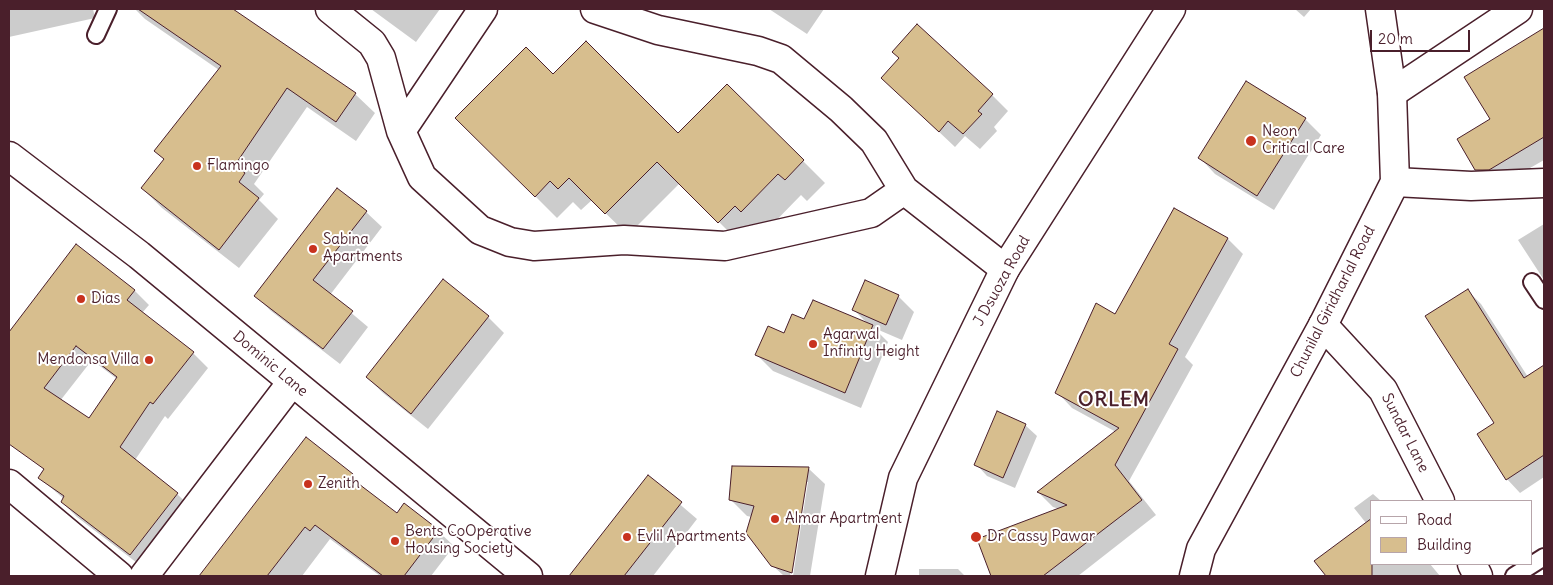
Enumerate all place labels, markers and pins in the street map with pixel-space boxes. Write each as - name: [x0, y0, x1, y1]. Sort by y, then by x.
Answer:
- place label: Neon Critical Care: [1262, 123, 1345, 158]
- marker: Neon Critical Care: [1244, 134, 1258, 148]
- place label: Flamingo: [207, 157, 269, 175]
- marker: Flamingo: [191, 160, 203, 172]
- place label: Sabina Apartments: [323, 231, 403, 266]
- marker: Sabina Apartments: [307, 243, 319, 255]
- place label: Dias: [91, 290, 120, 308]
- marker: Dias: [75, 293, 87, 305]
- place label: Agarwal Infinity Height: [823, 326, 920, 361]
- marker: Agarwal Infinity Height: [807, 338, 819, 350]
- place label: Mendonsa Villa: [37, 351, 139, 369]
- marker: Mendonsa Villa: [143, 354, 155, 366]
- place label: Zenith: [318, 475, 360, 493]
- marker: Zenith: [302, 478, 314, 490]
- place label: Almar Apartment: [785, 510, 902, 528]
- marker: Almar Apartment: [769, 513, 781, 525]
- place label: Bents CoOperative Housing Society: [405, 523, 532, 558]
- place label: Evlil Apartments: [637, 528, 746, 546]
- place label: Dr Cassy Pawar: [987, 528, 1095, 546]
- marker: Dr Cassy Pawar: [969, 530, 983, 544]
- marker: Evlil Apartments: [621, 531, 633, 543]
- marker: Bents CoOperative Housing Society: [389, 535, 401, 547]

